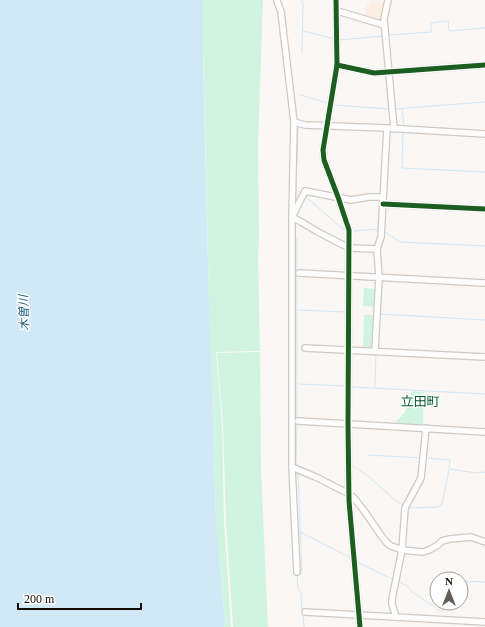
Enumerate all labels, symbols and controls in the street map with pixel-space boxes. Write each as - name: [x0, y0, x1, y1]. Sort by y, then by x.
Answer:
- water label: 木曽川: [16, 293, 32, 331]
- district label: 立田町: [400, 394, 440, 409]
- north arrow: [429, 571, 469, 611]
- text: N: [445, 575, 453, 587]
- scale bar: [18, 585, 141, 611]
- text: 200 m: [24, 592, 55, 606]

